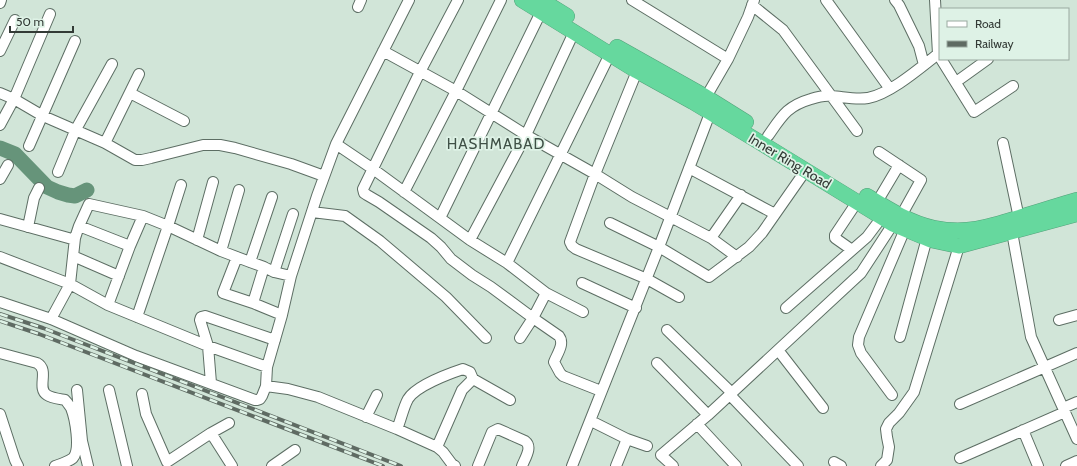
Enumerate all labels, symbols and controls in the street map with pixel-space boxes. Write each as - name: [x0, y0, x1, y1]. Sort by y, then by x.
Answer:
- scale bar: [10, 8, 73, 34]
- legend: [939, 8, 1069, 60]
- text: 50 m: [16, 14, 44, 29]
- text: Road: [975, 16, 1001, 31]
- text: Railway: [975, 36, 1013, 51]
- street label: Inner Ring Road: [745, 129, 835, 193]
- district label: HASHMABAD: [447, 135, 545, 153]

